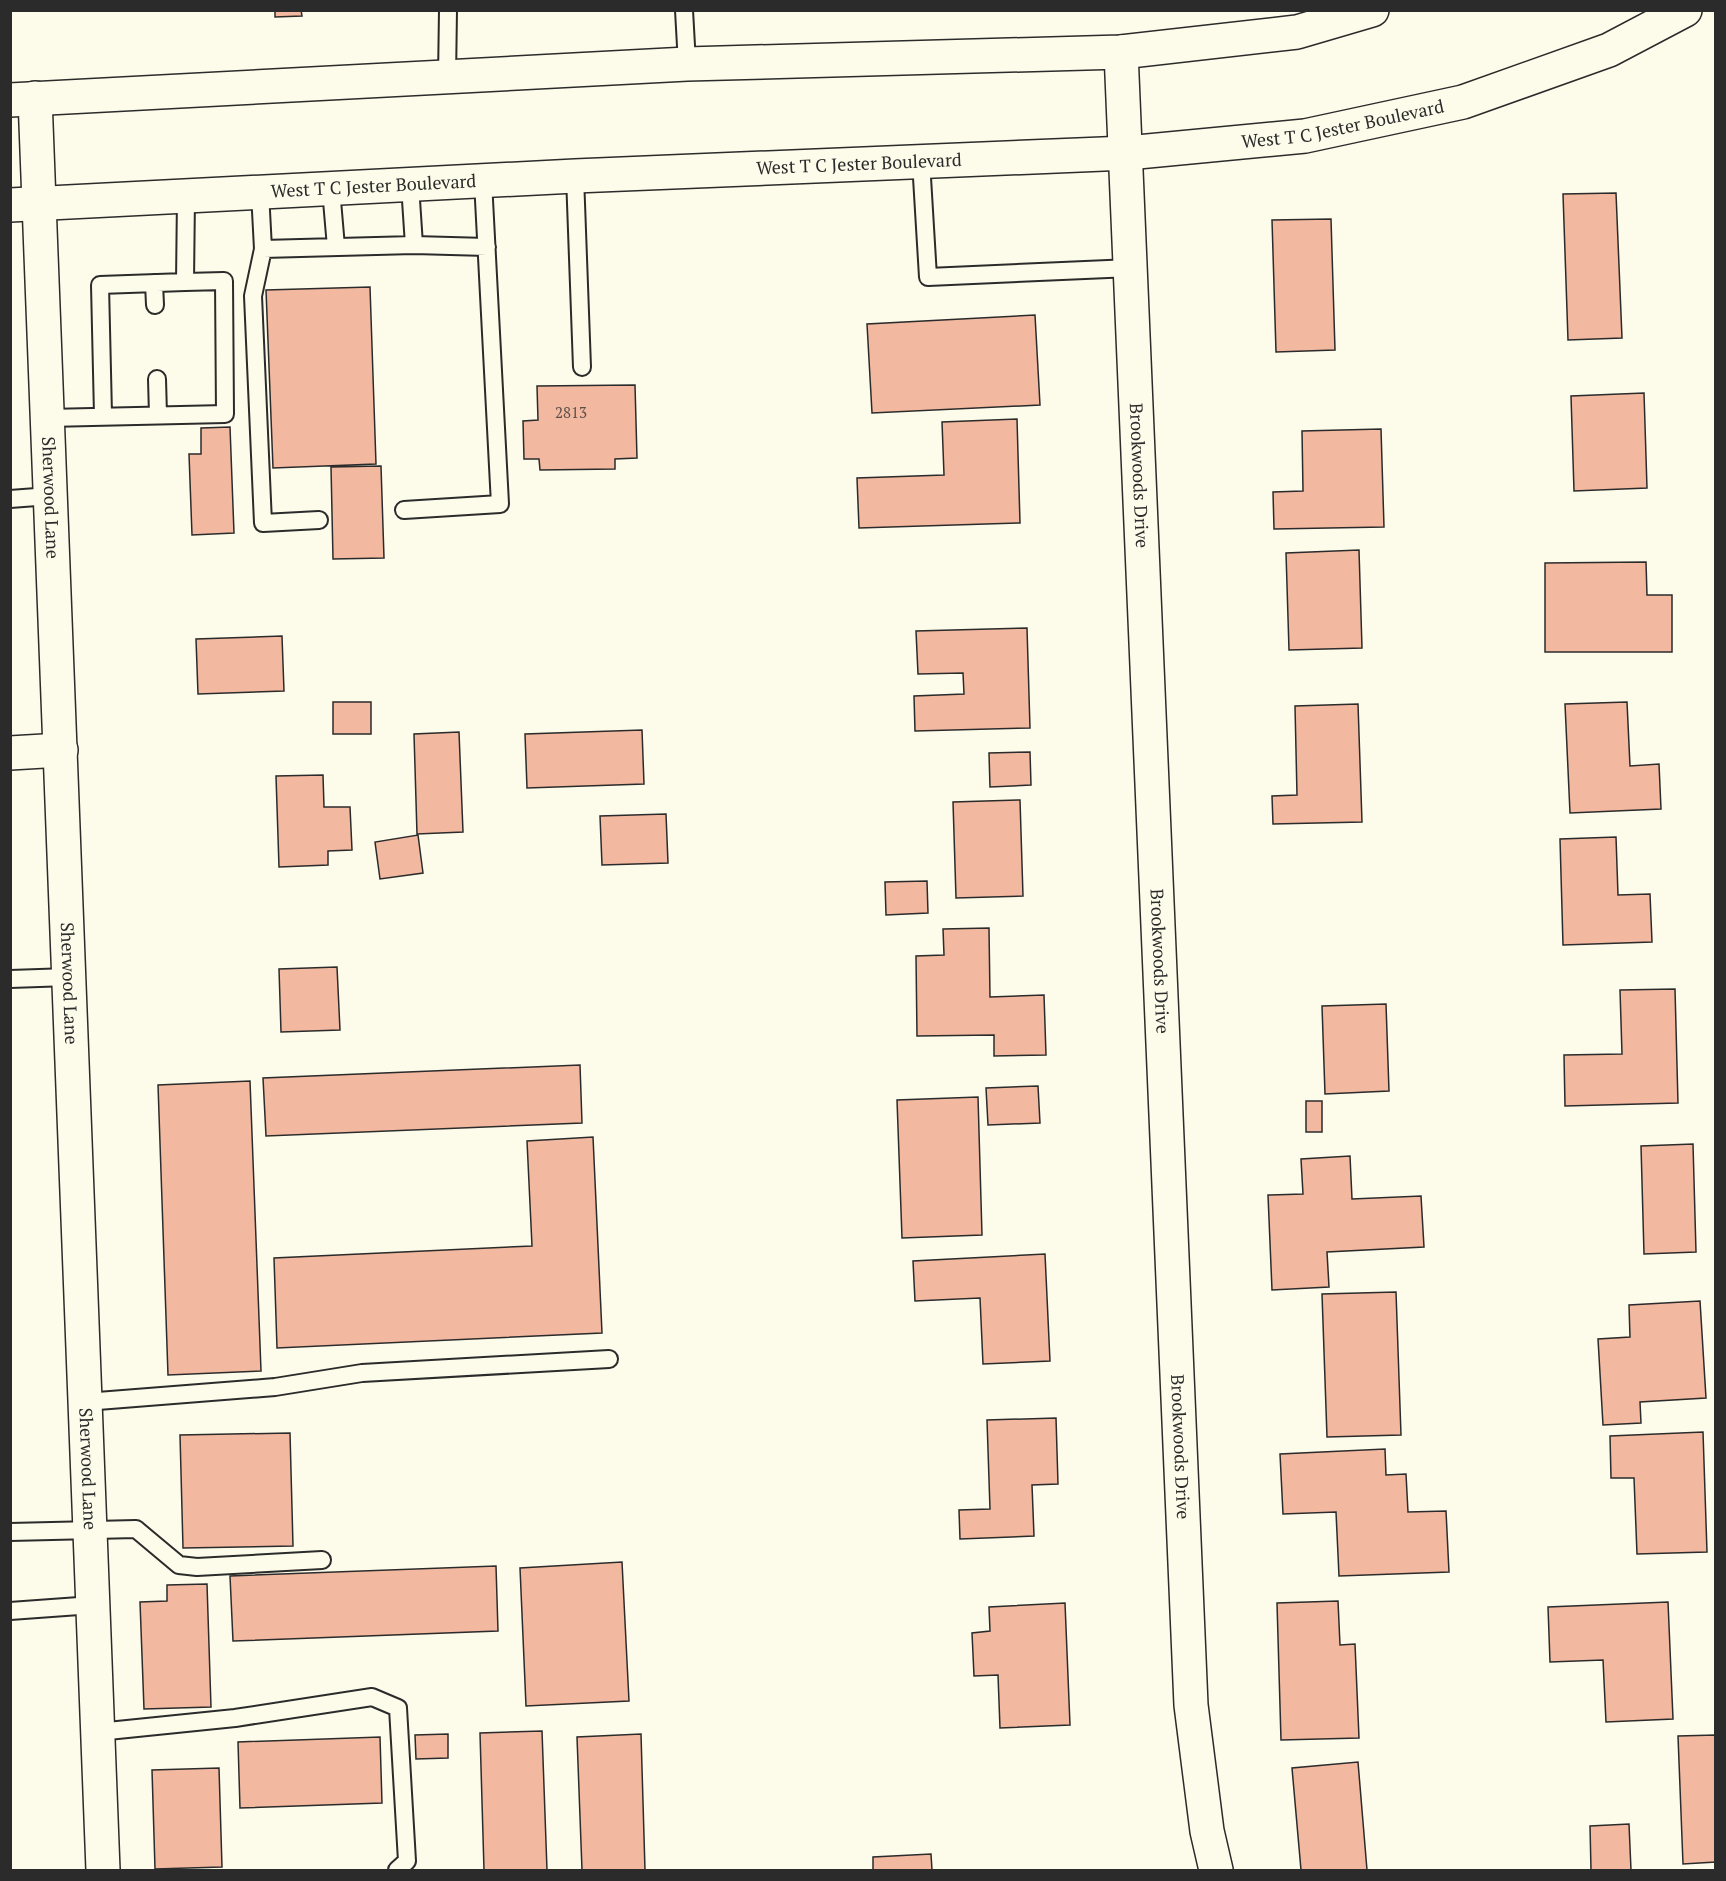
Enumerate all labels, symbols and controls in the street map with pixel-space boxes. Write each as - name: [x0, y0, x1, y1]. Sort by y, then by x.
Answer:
- street label: West T C Jester Boulevard: [1240, 93, 1446, 153]
- street label: West T C Jester Boulevard: [756, 147, 962, 179]
- street label: West T C Jester Boulevard: [270, 168, 477, 203]
- house number: 2813: [555, 402, 587, 422]
- street label: Brookwoods Drive: [1125, 403, 1155, 549]
- street label: Sherwood Lane: [37, 436, 66, 559]
- street label: Brookwoods Drive: [1145, 888, 1176, 1034]
- street label: Sherwood Lane: [56, 922, 84, 1045]
- street label: Brookwoods Drive: [1166, 1374, 1196, 1520]
- street label: Sherwood Lane: [74, 1407, 103, 1531]

